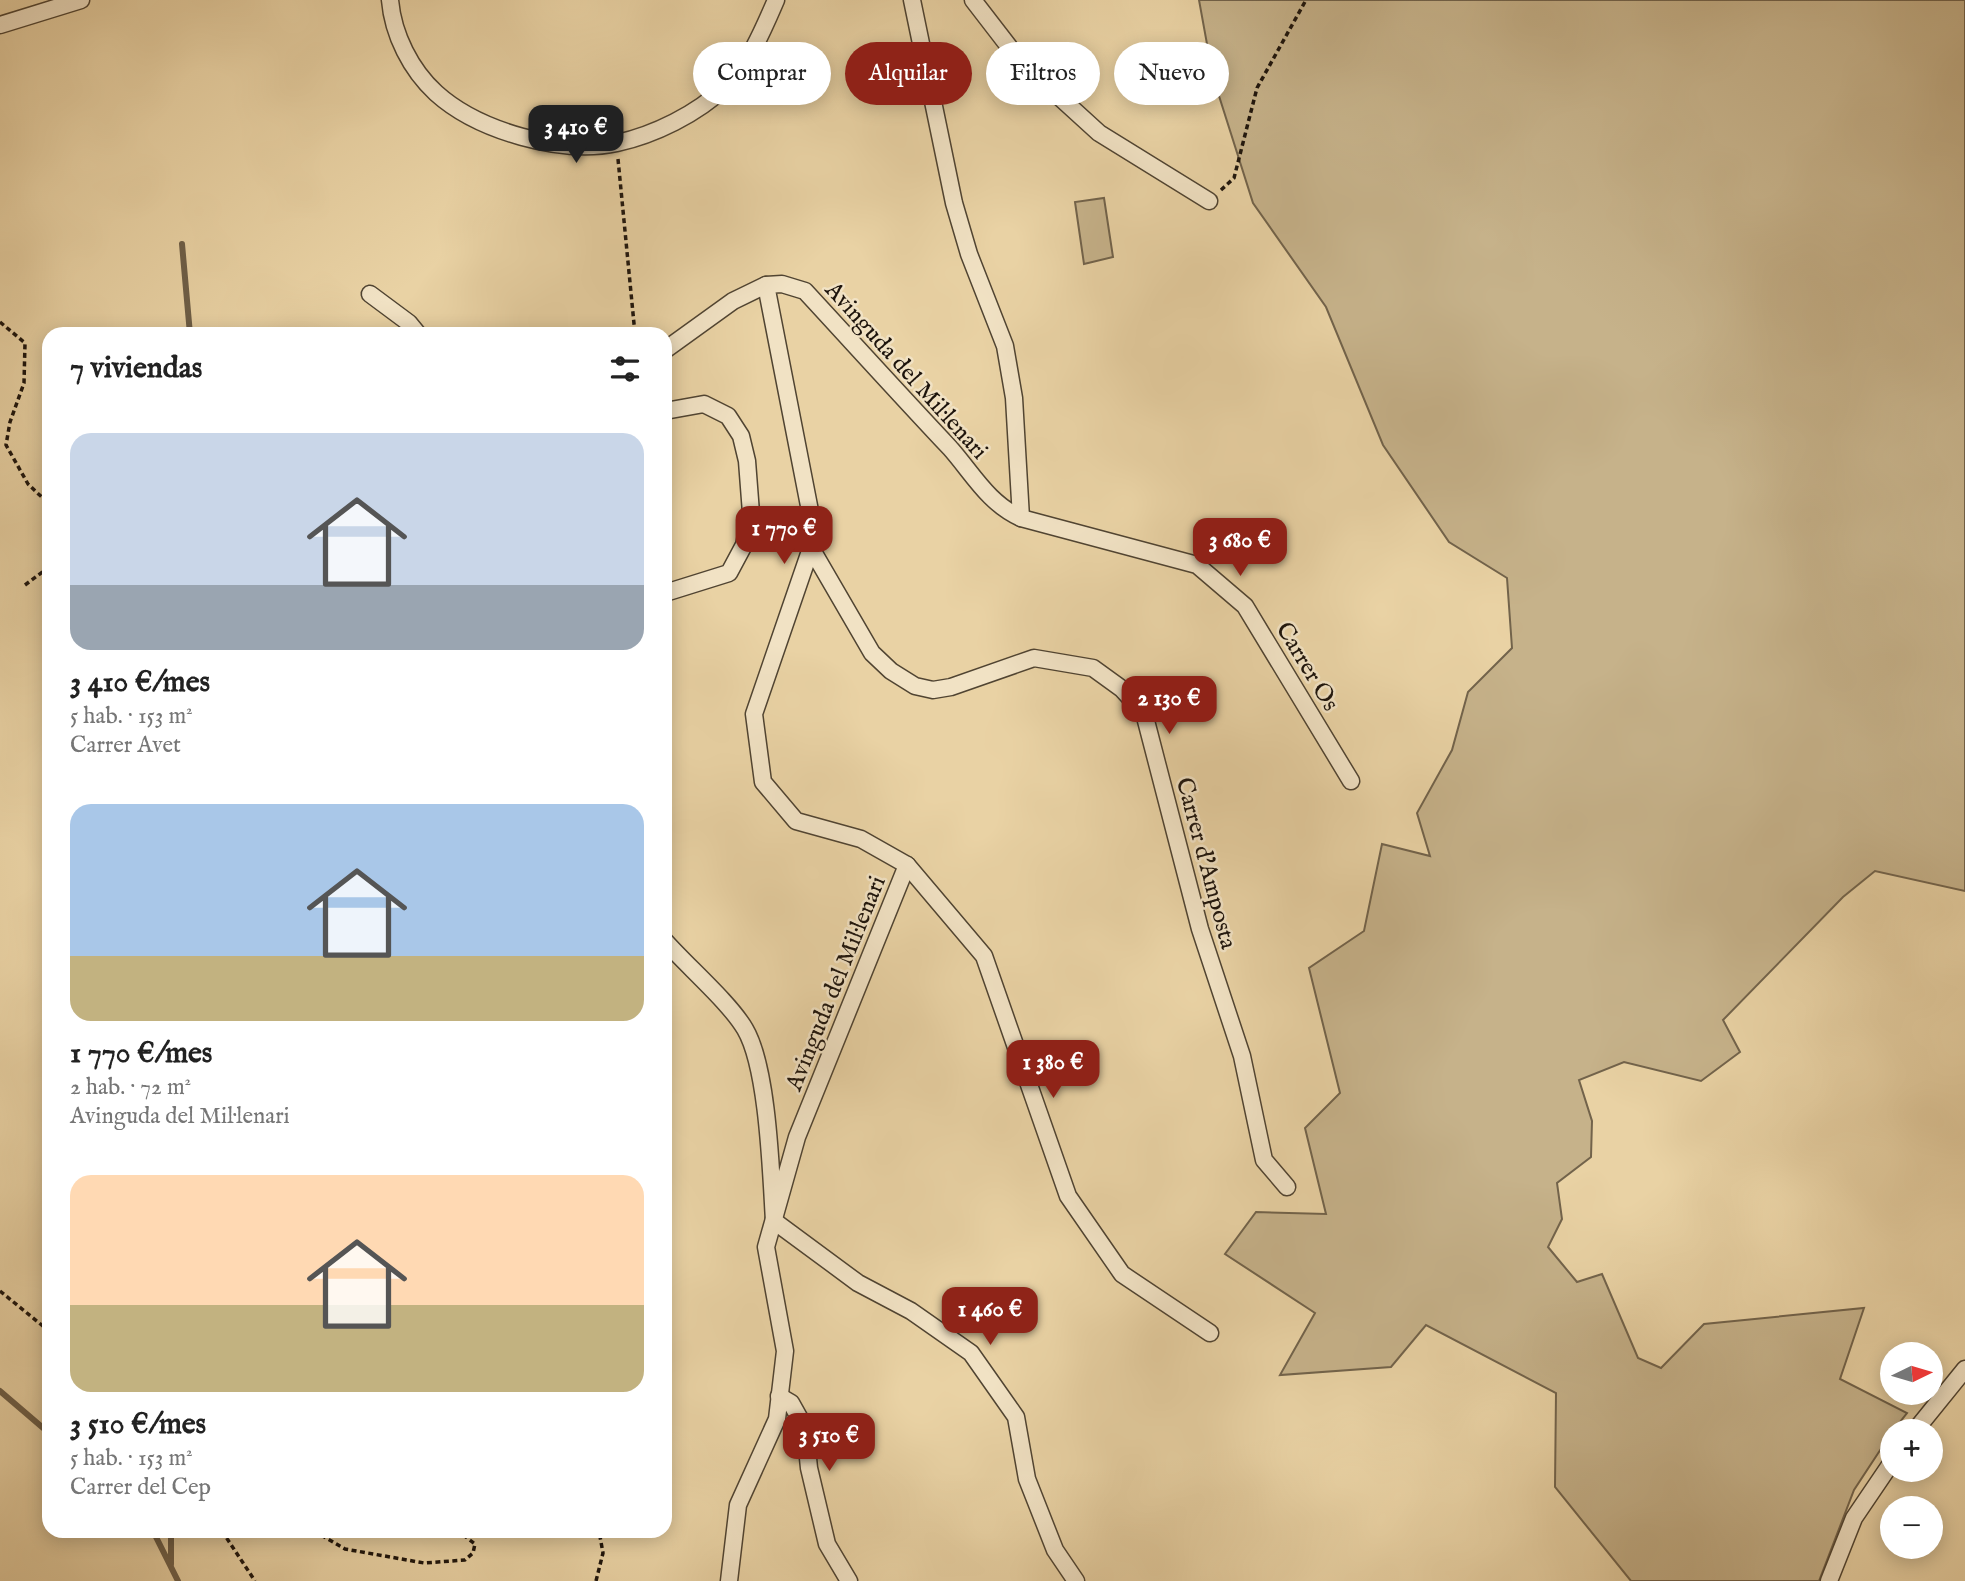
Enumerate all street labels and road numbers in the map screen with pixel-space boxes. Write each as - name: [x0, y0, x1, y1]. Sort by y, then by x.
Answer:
- street label: Avinguda del Mil·lenari: [817, 275, 994, 467]
- street label: Carrer Os: [1268, 617, 1345, 717]
- street label: Carrer d'Amposta: [1168, 774, 1244, 953]
- street label: Avinguda del Mil·lenari: [779, 871, 894, 1097]

